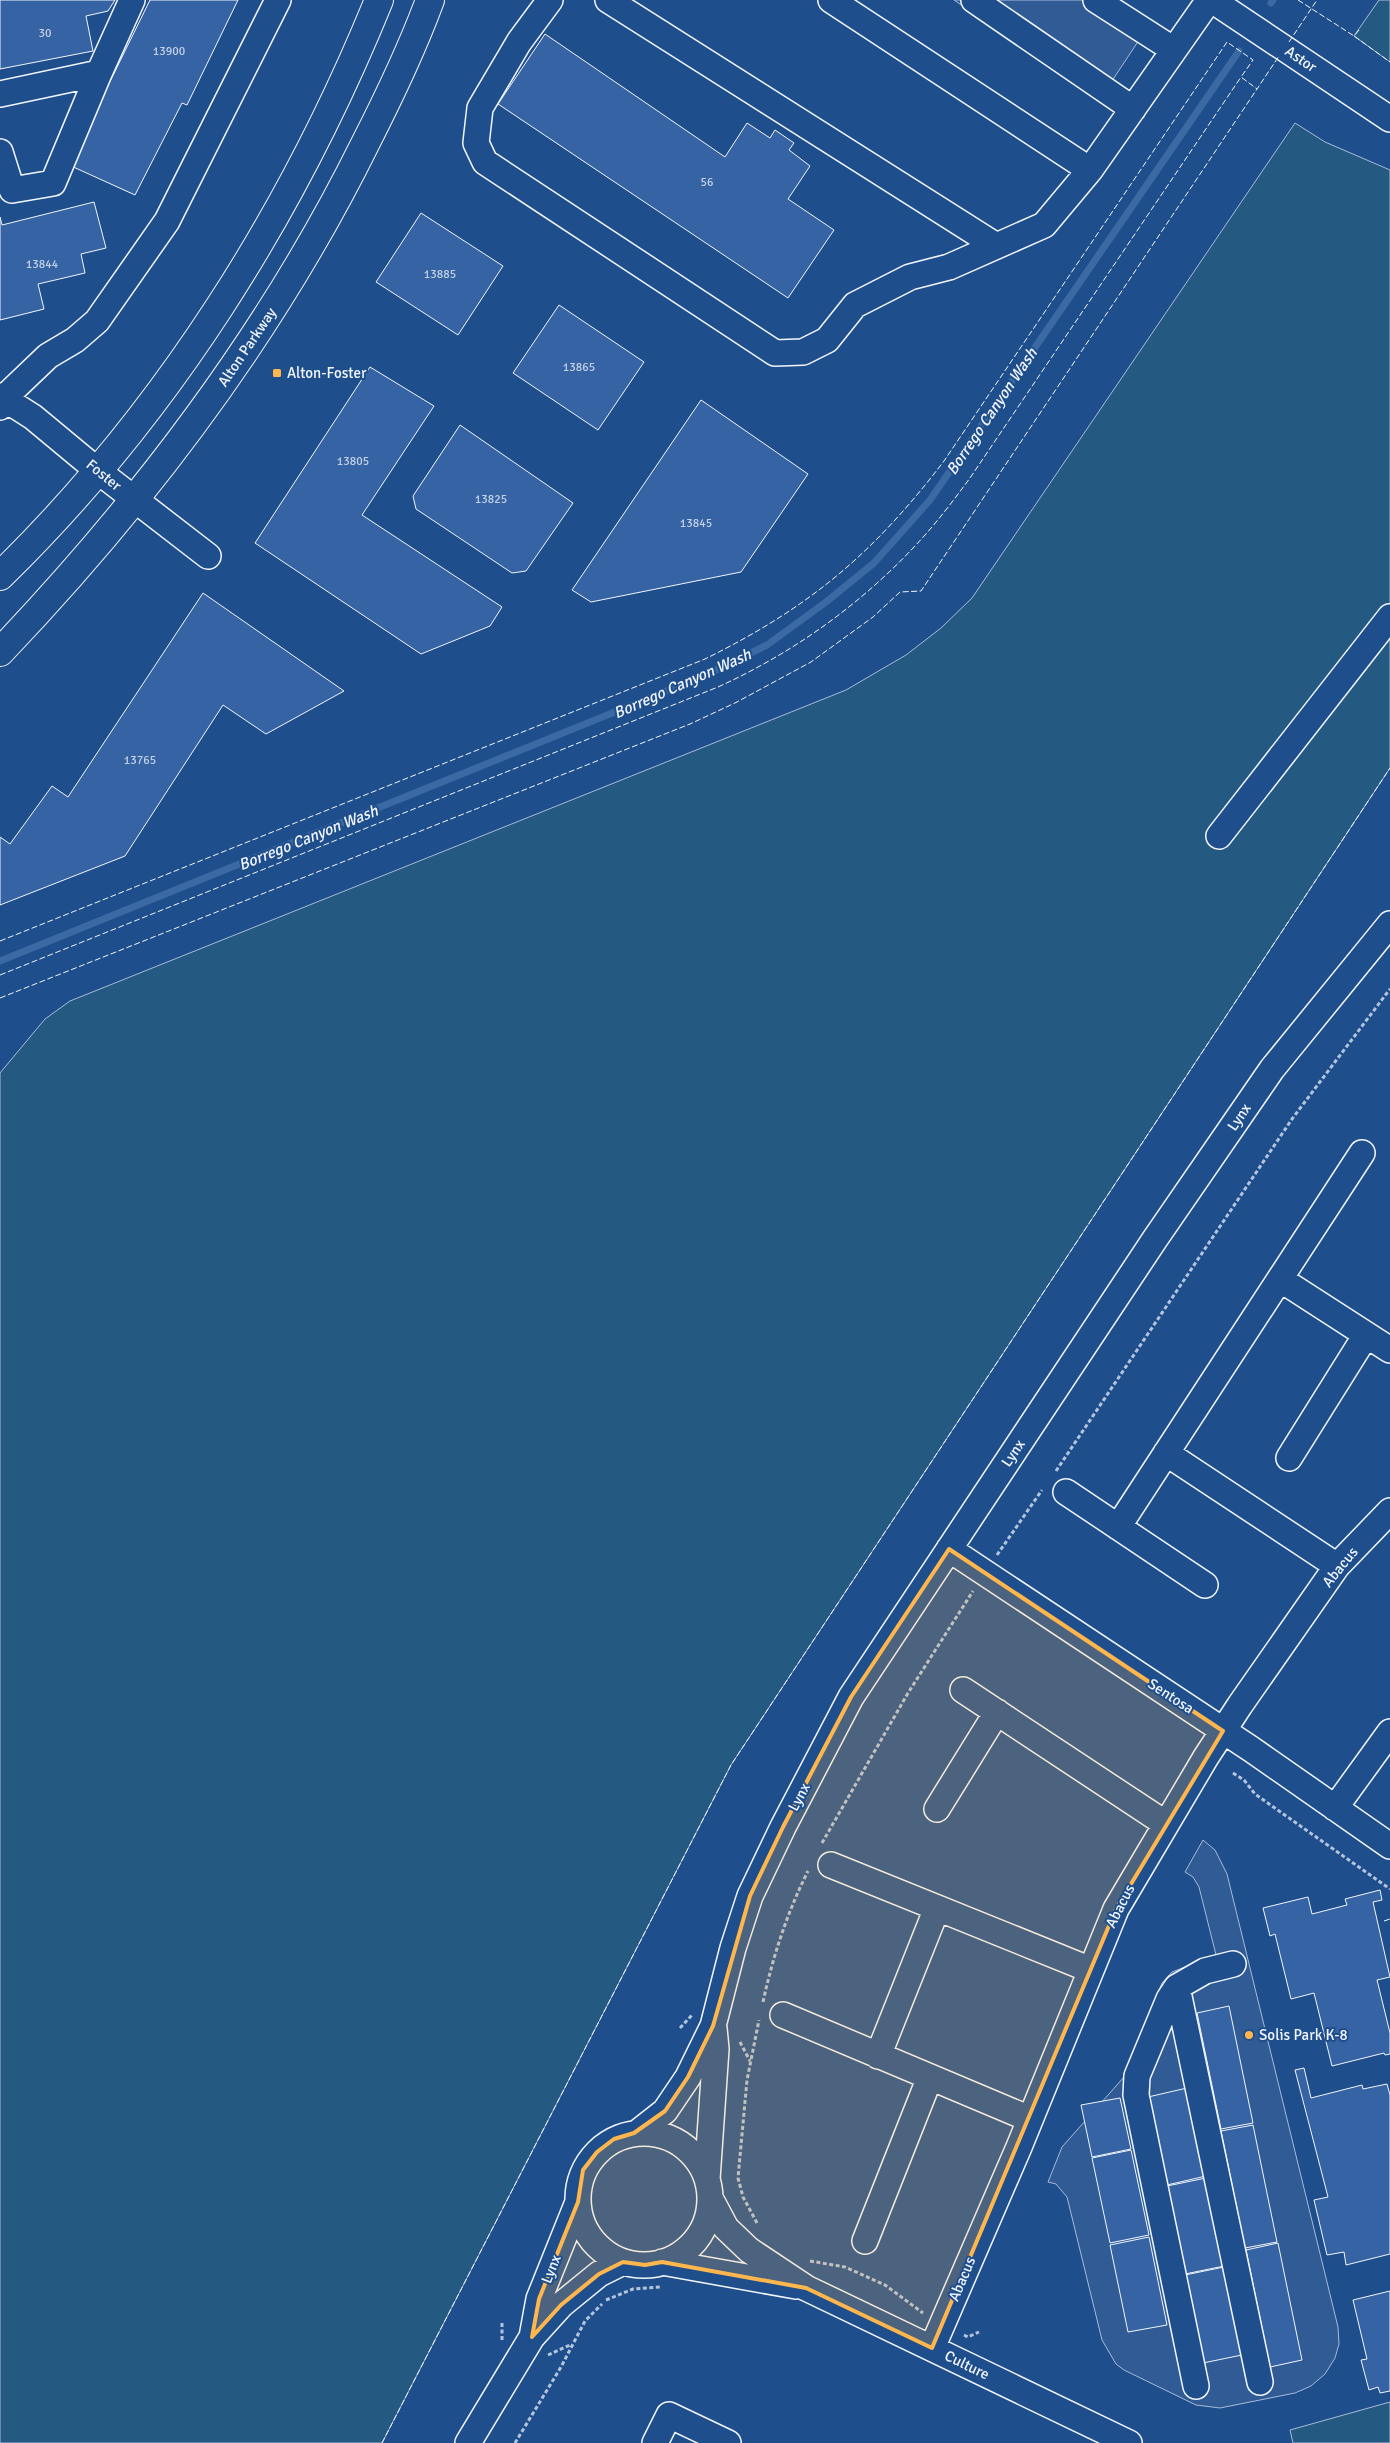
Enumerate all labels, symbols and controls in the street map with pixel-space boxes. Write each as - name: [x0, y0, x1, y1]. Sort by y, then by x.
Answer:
- house number: 30: [39, 26, 51, 41]
- street label: Astor: [1282, 42, 1321, 76]
- house number: 13900: [153, 44, 185, 59]
- house number: 56: [701, 175, 713, 190]
- house number: 13844: [26, 257, 59, 272]
- house number: 13885: [424, 267, 456, 282]
- street label: Alton Parkway: [214, 304, 280, 390]
- water label: Borrego Canyon Wash: [942, 343, 1042, 479]
- house number: 13865: [563, 360, 595, 375]
- place label: Alton-Foster: [287, 364, 367, 382]
- marker: Alton-Foster: [271, 367, 283, 379]
- house number: 13805: [337, 454, 369, 469]
- street label: Foster: [83, 455, 126, 495]
- house number: 13825: [475, 492, 507, 507]
- house number: 13845: [680, 516, 712, 531]
- water label: Borrego Canyon Wash: [610, 644, 756, 723]
- house number: 13765: [124, 753, 156, 768]
- water label: Borrego Canyon Wash: [236, 800, 382, 875]
- street label: Lynx: [1223, 1100, 1255, 1134]
- street label: Lynx: [997, 1436, 1029, 1470]
- street label: Abacus: [1318, 1543, 1362, 1591]
- street label: Sentosa: [1145, 1675, 1197, 1717]
- street label: Lynx: [784, 1780, 814, 1814]
- street label: Abacus: [1101, 1881, 1139, 1931]
- place label: Solis Park K-8: [1259, 2026, 1348, 2044]
- marker: Solis Park K-8: [1243, 2029, 1255, 2041]
- street label: Lynx: [537, 2252, 565, 2286]
- street label: Abacus: [945, 2254, 980, 2304]
- street label: Culture: [942, 2346, 992, 2384]

